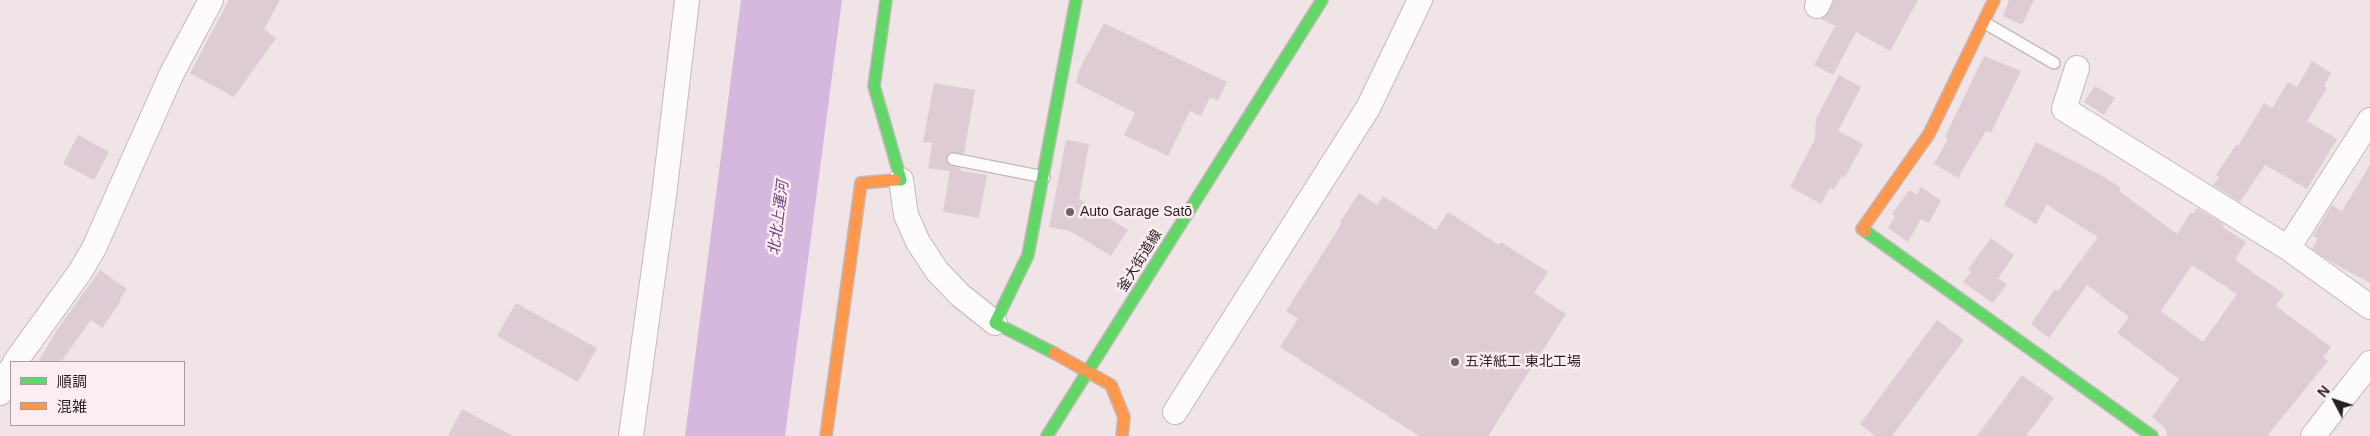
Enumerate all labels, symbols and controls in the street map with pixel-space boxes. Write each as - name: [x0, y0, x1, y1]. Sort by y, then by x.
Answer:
- water label: 北北上運河: [765, 180, 793, 256]
- place label: Auto Garage Satō: [1080, 204, 1192, 220]
- marker: Auto Garage Satō: [1064, 206, 1076, 218]
- street label: 釜大街道線: [1114, 227, 1166, 295]
- place label: 五洋紙工 東北工場: [1465, 354, 1581, 370]
- marker: 五洋紙工 東北工場: [1449, 356, 1461, 368]
- legend: [10, 361, 185, 426]
- text: 順調: [57, 373, 87, 390]
- north arrow: [2310, 376, 2360, 426]
- text: N: [2314, 382, 2333, 400]
- text: 混雑: [57, 398, 87, 415]

